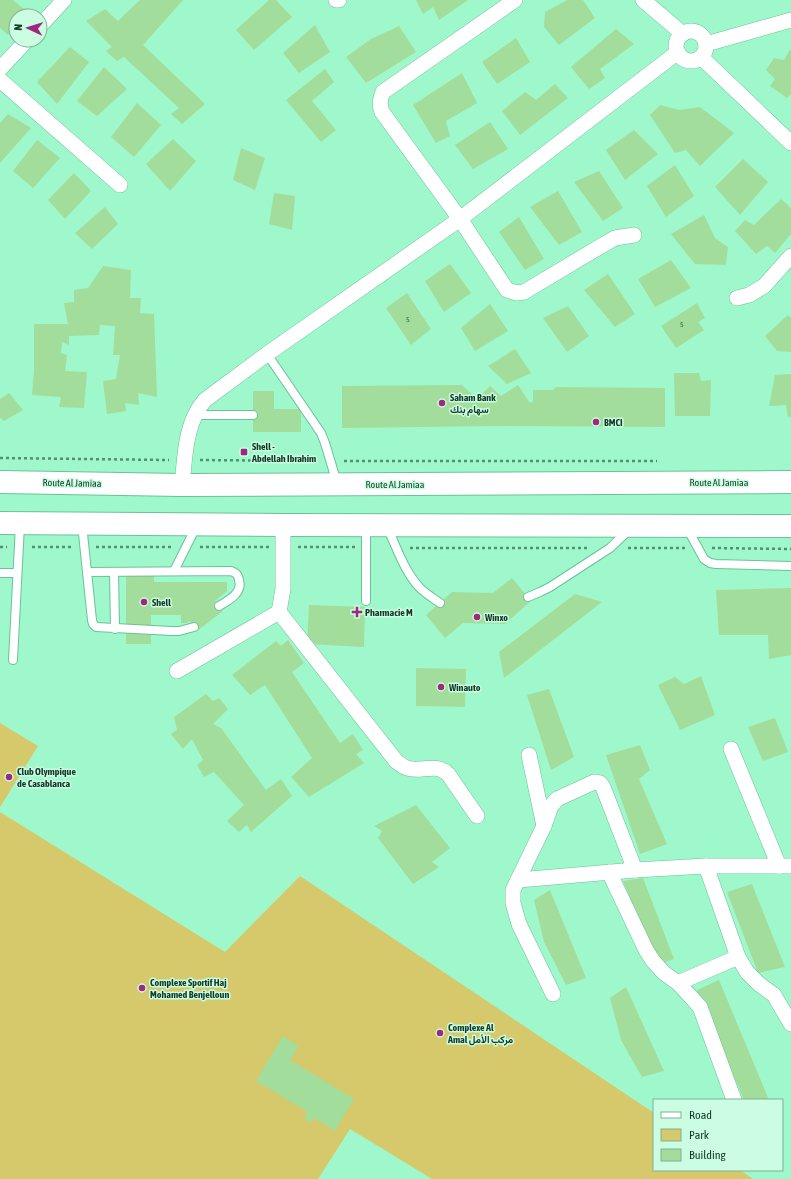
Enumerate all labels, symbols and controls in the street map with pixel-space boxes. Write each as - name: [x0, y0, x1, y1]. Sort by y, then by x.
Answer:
- north arrow: [8, 8, 48, 48]
- text: N: [12, 24, 24, 31]
- house number: 5: [406, 315, 410, 324]
- house number: 5: [680, 320, 684, 329]
- place label: Saham Bank سهام بنك: [450, 392, 496, 416]
- marker: Saham Bank سهام بنك: [437, 398, 447, 408]
- marker: BMCI: [591, 417, 601, 427]
- place label: BMCI: [604, 417, 623, 428]
- place label: Shell - Abdellah Ibrahim: [251, 441, 316, 464]
- marker: Shell - Abdellah Ibrahim: [239, 447, 249, 457]
- street label: Route Al Jamiaa: [43, 477, 102, 489]
- street label: Route Al Jamiaa: [690, 477, 749, 488]
- street label: Route Al Jamiaa: [366, 479, 425, 490]
- marker: Shell: [139, 597, 149, 607]
- place label: Shell: [152, 597, 171, 608]
- marker: Pharmacie M: [352, 607, 362, 617]
- place label: Pharmacie M: [365, 607, 413, 618]
- marker: Winxo: [472, 612, 482, 622]
- place label: Winxo: [484, 612, 508, 623]
- marker: Winauto: [436, 682, 446, 692]
- place label: Winauto: [448, 682, 481, 693]
- place label: Club Olympique de Casablanca: [17, 766, 76, 789]
- marker: Club Olympique de Casablanca: [4, 772, 14, 782]
- place label: Complexe Sportif Haj Mohamed Benjelloun: [150, 977, 229, 1000]
- marker: Complexe Sportif Haj Mohamed Benjelloun: [137, 983, 147, 993]
- place label: Complexe Al Amal مركب الأمل: [447, 1022, 514, 1046]
- marker: Complexe Al Amal مركب الأمل: [435, 1028, 445, 1038]
- legend: [653, 1099, 783, 1171]
- text: Road: [689, 1108, 712, 1122]
- text: Park: [689, 1128, 710, 1142]
- text: Building: [689, 1148, 727, 1162]

